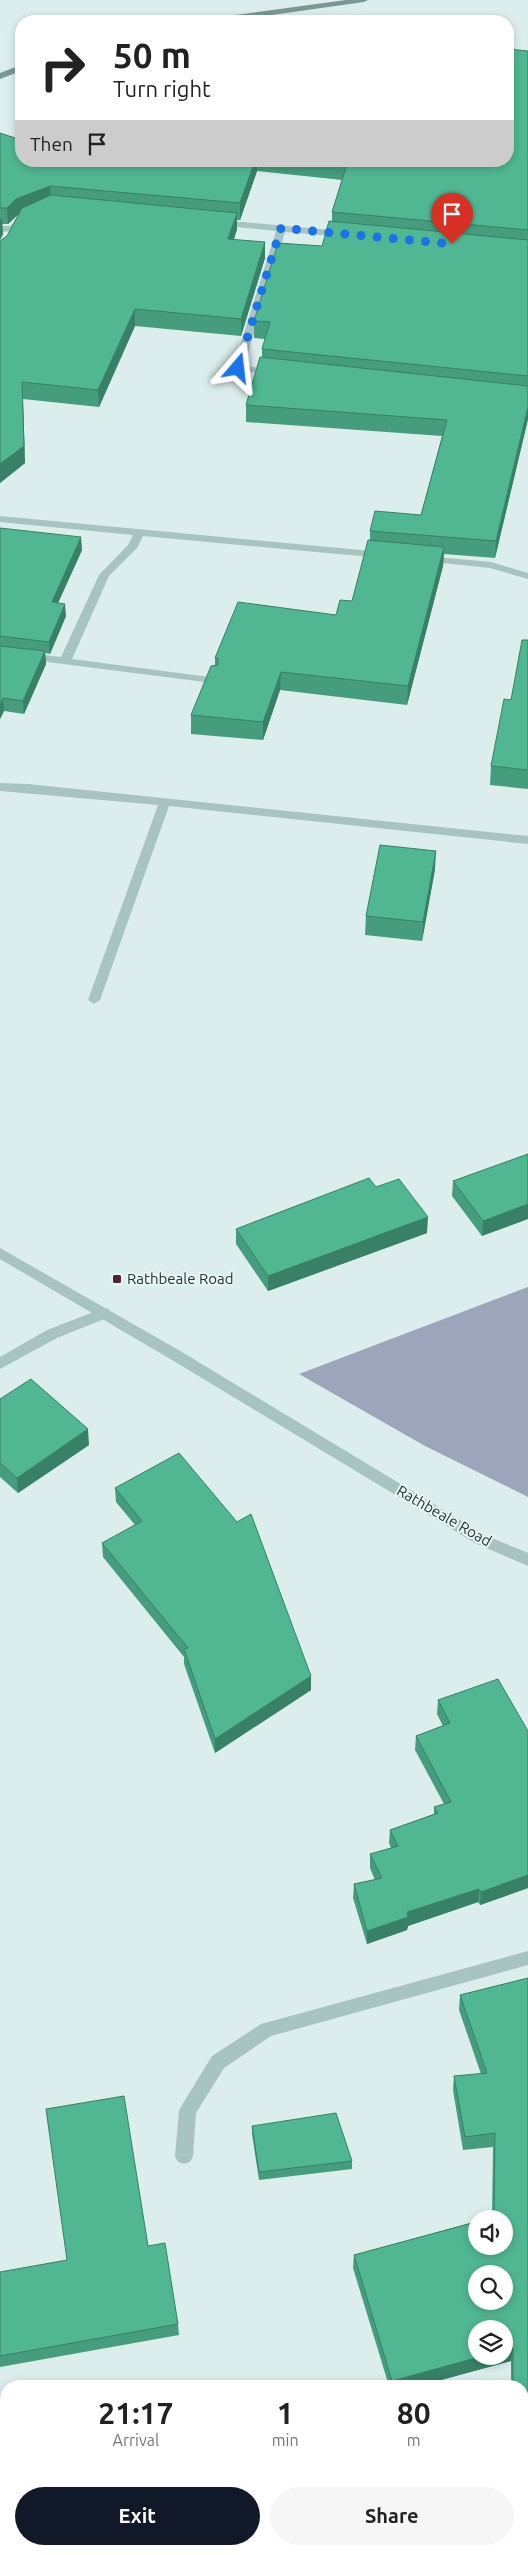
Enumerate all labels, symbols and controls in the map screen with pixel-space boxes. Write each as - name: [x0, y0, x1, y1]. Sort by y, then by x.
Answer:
- icon: right: [30, 35, 95, 100]
- text: 50 m: [113, 35, 191, 75]
- text: Turn right: [113, 76, 211, 101]
- icon: arrive: [83, 130, 111, 158]
- text: Then: [30, 133, 73, 155]
- pin: [431, 193, 473, 244]
- icon: arrive: [438, 200, 466, 228]
- position arrow: [211, 341, 263, 393]
- place label: Rathbeale Road: [127, 1270, 233, 1287]
- marker: Rathbeale Road: [111, 1273, 123, 1285]
- street label: Rathbeale Road: [394, 1482, 495, 1550]
- map controls: [468, 2210, 513, 2365]
- button: sound: [468, 2210, 513, 2255]
- button: search: [468, 2265, 513, 2310]
- button: layers: [468, 2320, 513, 2365]
- text: 21:17: [98, 2396, 173, 2430]
- text: 1: [277, 2396, 294, 2430]
- text: 80: [397, 2396, 431, 2430]
- text: Arrival: [113, 2431, 159, 2449]
- text: min: [272, 2431, 299, 2449]
- text: m: [407, 2431, 421, 2449]
- button: Exit: [15, 2487, 260, 2545]
- button: Share: [270, 2487, 514, 2545]

